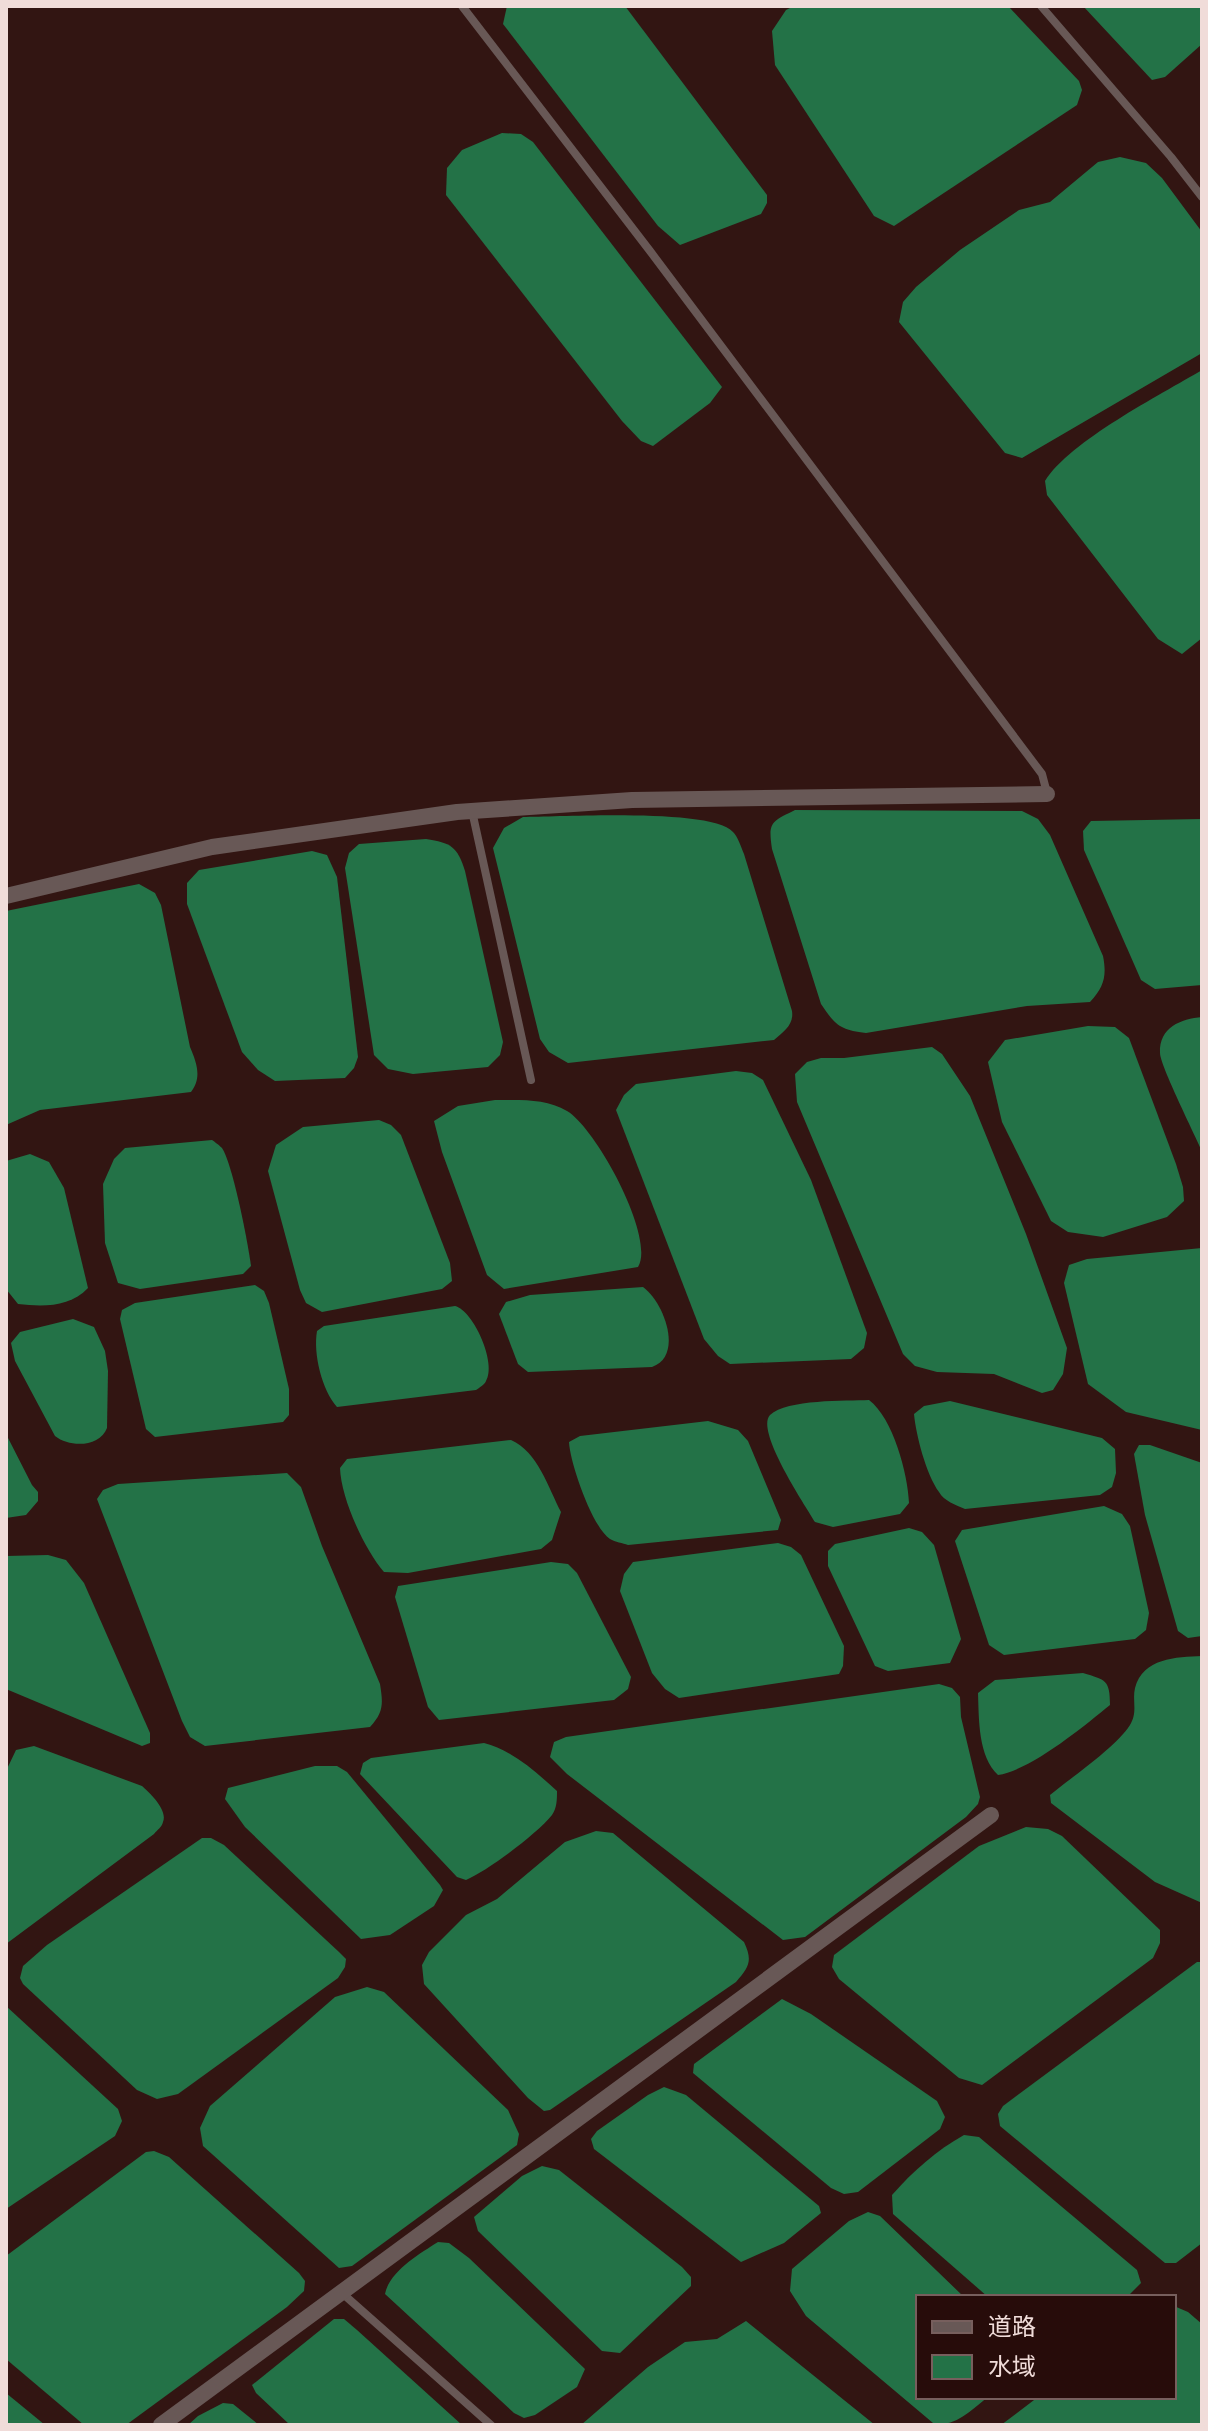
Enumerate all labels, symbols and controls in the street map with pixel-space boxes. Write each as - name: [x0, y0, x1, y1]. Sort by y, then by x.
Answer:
- legend: [916, 2295, 1176, 2399]
- text: 道路: [988, 2314, 1036, 2340]
- text: 水域: [988, 2354, 1036, 2380]

